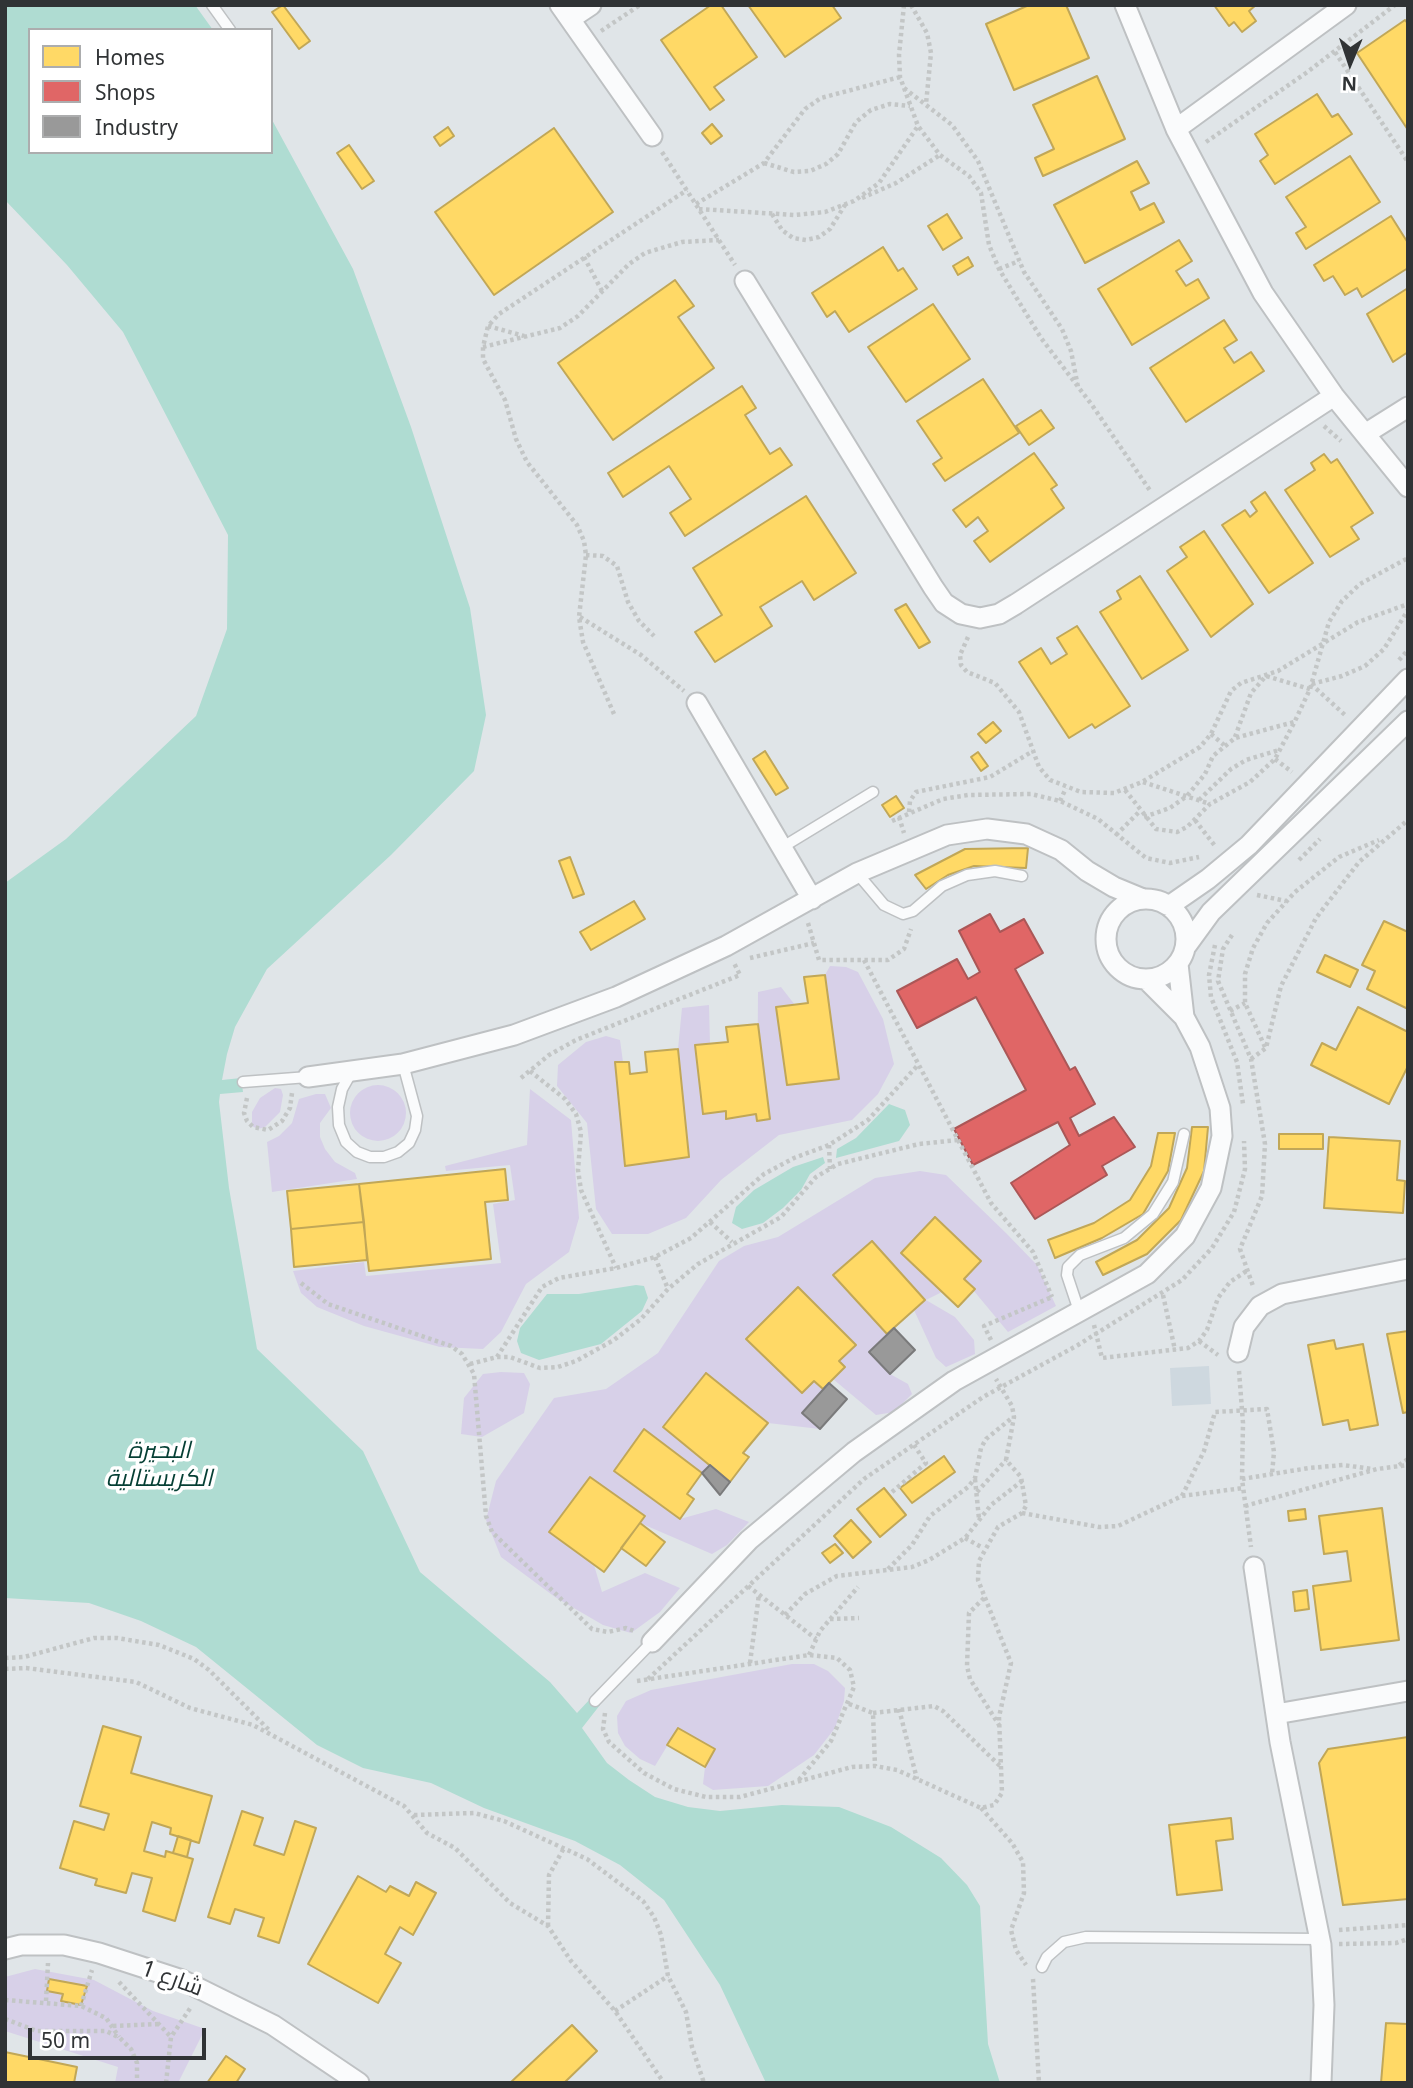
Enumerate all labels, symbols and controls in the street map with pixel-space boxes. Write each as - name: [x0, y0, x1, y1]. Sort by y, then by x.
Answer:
- legend: [28, 28, 273, 154]
- north arrow: [1315, 28, 1385, 98]
- text: Homes: [95, 43, 165, 71]
- text: N: [1341, 71, 1357, 97]
- text: Shops: [95, 78, 155, 106]
- text: Industry: [95, 113, 178, 141]
- water label: البحيرة الكريستالية: [106, 1437, 212, 1493]
- street label: شارع 1: [137, 1955, 207, 2003]
- scale bar: [32, 2014, 210, 2058]
- text: 50 m: [41, 2026, 90, 2054]

